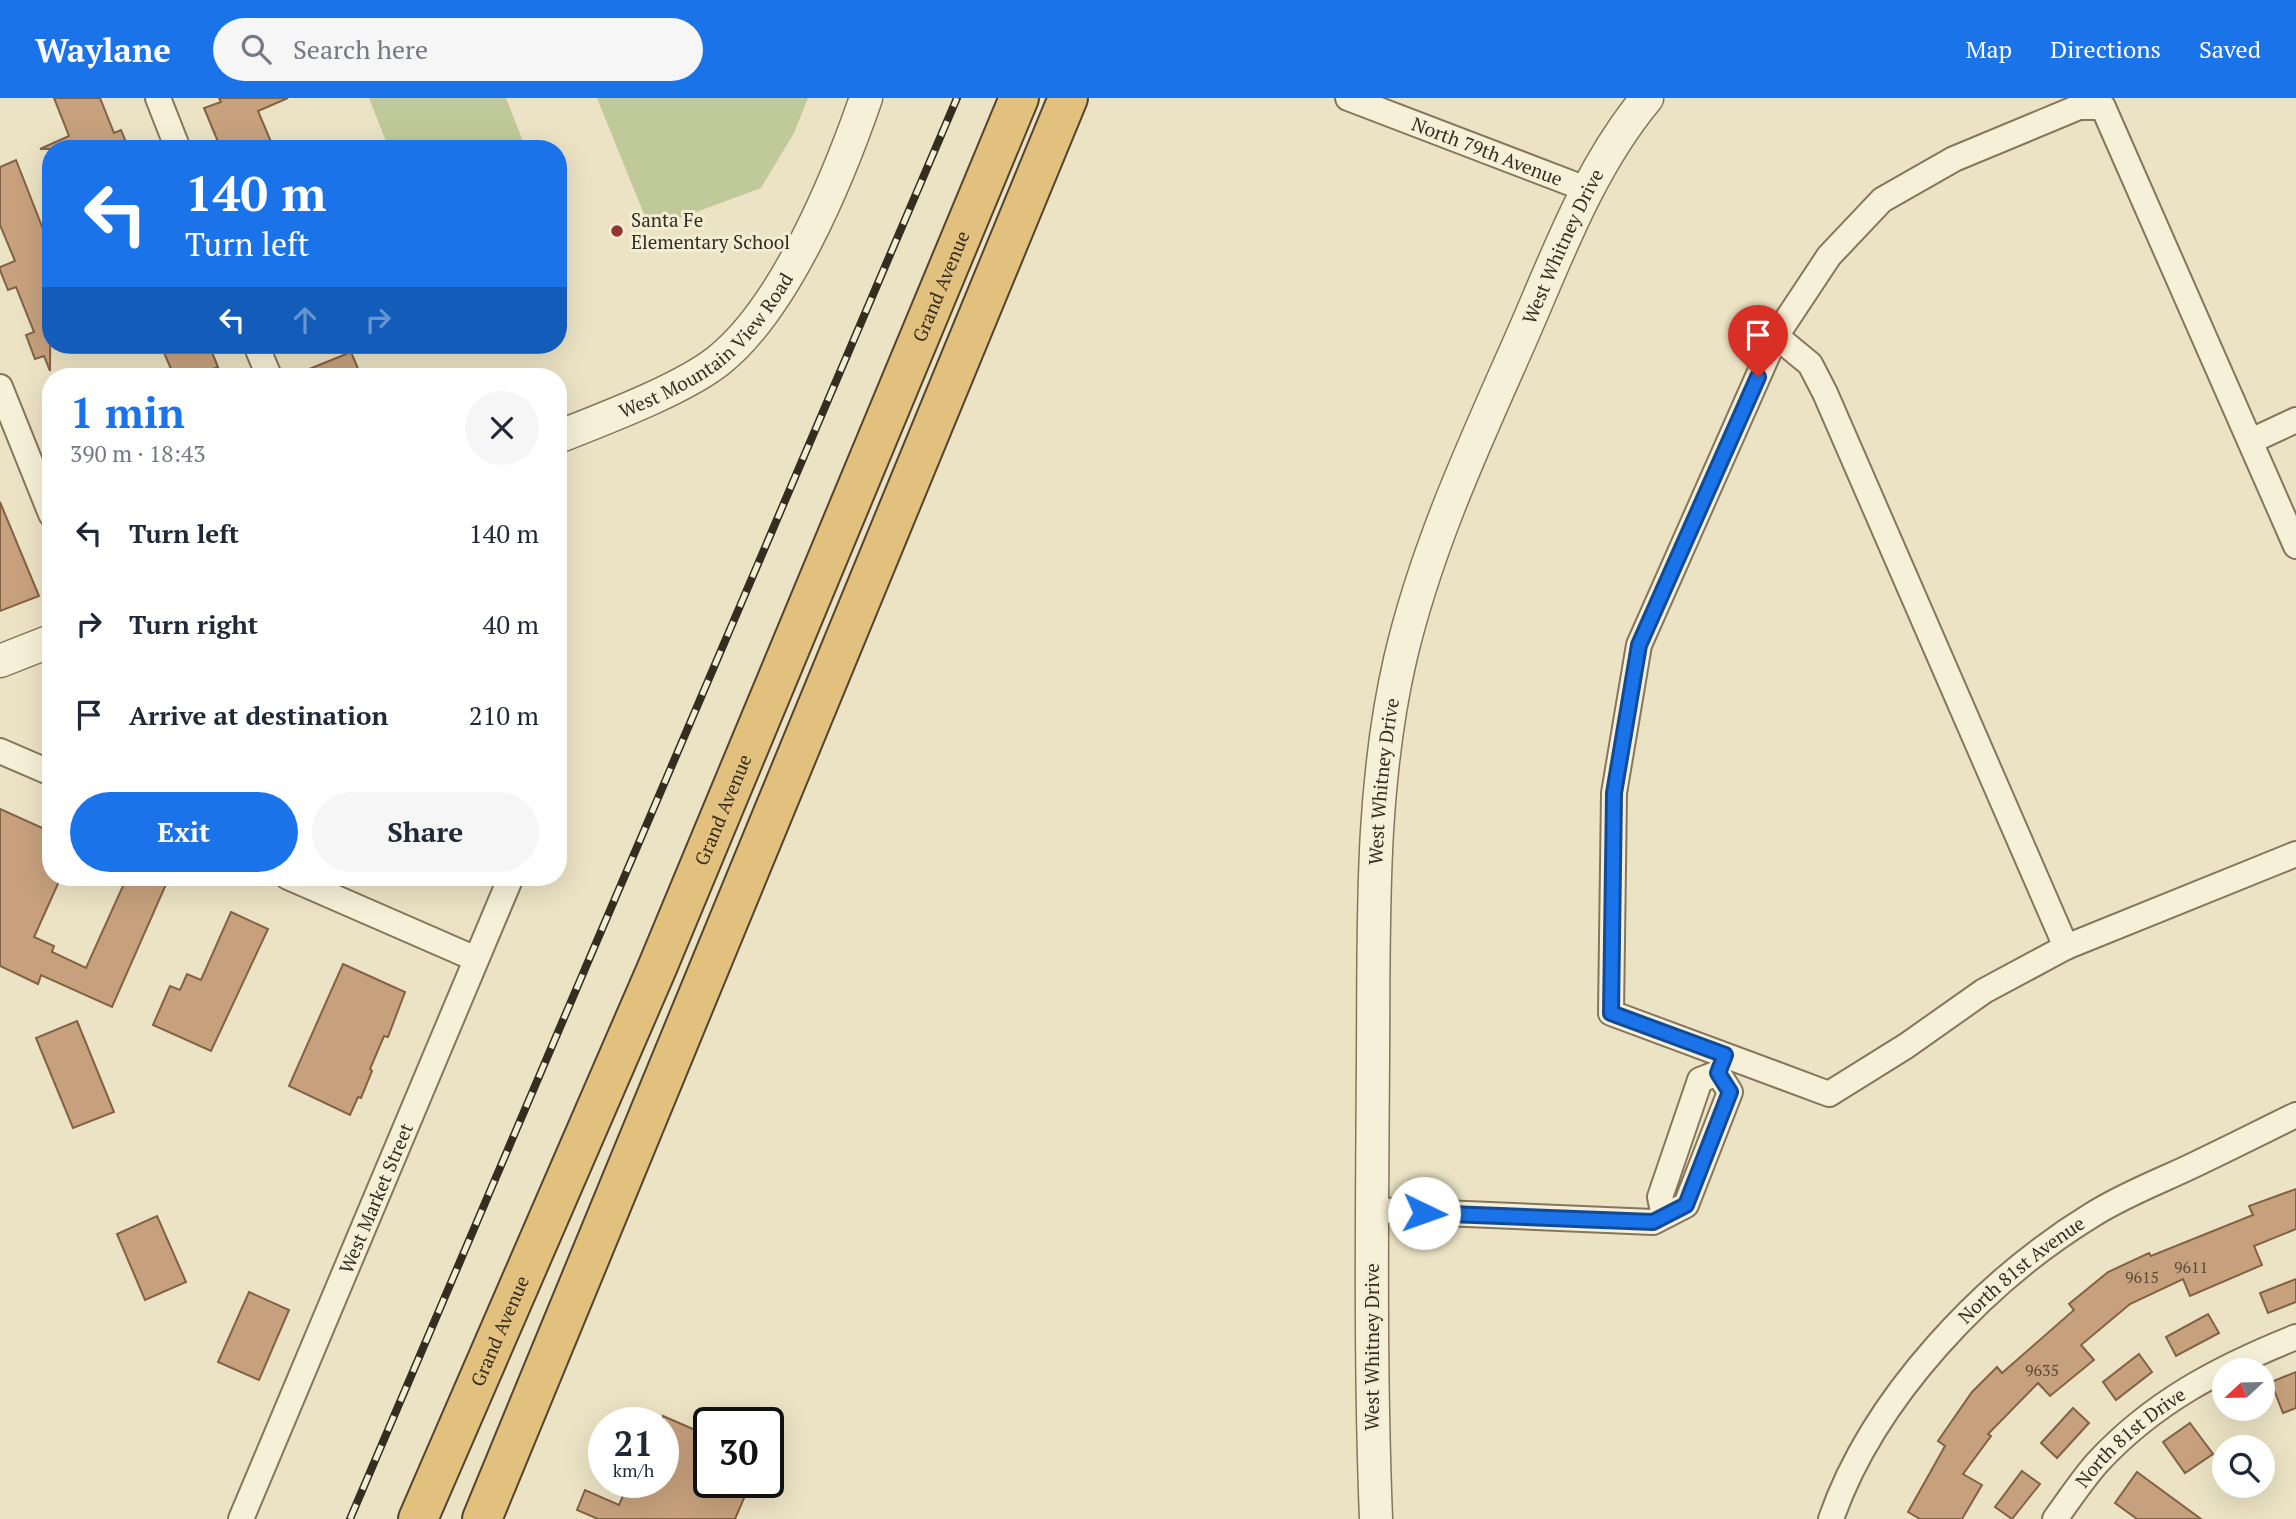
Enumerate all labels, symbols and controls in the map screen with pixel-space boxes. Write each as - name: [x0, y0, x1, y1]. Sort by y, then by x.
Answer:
- search box: [213, 18, 703, 81]
- text: Waylane: [35, 28, 171, 71]
- icon: search: [237, 30, 275, 68]
- text: Search here: [293, 32, 428, 66]
- text: Map: [1966, 33, 2012, 65]
- text: Directions: [2050, 33, 2161, 65]
- text: Saved: [2199, 33, 2261, 65]
- street label: North 79th Avenue: [1408, 111, 1566, 191]
- text: 140 m: [185, 160, 327, 225]
- street label: West Whitney Drive: [1516, 164, 1609, 327]
- icon: left: [70, 168, 161, 259]
- place label: Santa Fe Elementary School: [631, 207, 790, 254]
- text: Turn left: [185, 223, 309, 265]
- marker: Santa Fe Elementary School: [609, 223, 625, 239]
- street label: Grand Avenue: [906, 227, 974, 345]
- street label: West Mountain View Road: [615, 268, 798, 423]
- icon: left: [213, 301, 251, 339]
- icon: ahead: [286, 301, 324, 339]
- icon: right: [359, 301, 397, 339]
- pin: [1728, 305, 1788, 377]
- icon: arrive: [1739, 316, 1777, 354]
- text: 1 min: [70, 384, 185, 440]
- button: close: [465, 391, 539, 465]
- text: 390 m · 18:43: [70, 438, 205, 469]
- icon: left: [70, 514, 108, 552]
- text: Turn left: [129, 516, 239, 550]
- text: 140 m: [469, 516, 539, 550]
- icon: right: [70, 605, 108, 643]
- text: Turn right: [129, 607, 258, 641]
- text: 40 m: [483, 607, 539, 641]
- icon: arrive: [70, 696, 108, 734]
- street label: West Whitney Drive: [1362, 696, 1404, 865]
- text: Arrive at destination: [129, 698, 388, 732]
- text: 210 m: [469, 698, 539, 732]
- street label: Grand Avenue: [688, 750, 757, 869]
- button: Exit: [70, 792, 298, 872]
- button: Share: [312, 792, 539, 872]
- street label: West Market Street: [333, 1119, 418, 1277]
- position arrow: [1387, 1176, 1461, 1250]
- street label: North 81st Avenue: [1952, 1210, 2089, 1328]
- house number: 9611: [2174, 1256, 2208, 1278]
- street label: West Whitney Drive: [1359, 1263, 1384, 1431]
- house number: 9615: [2125, 1266, 2159, 1288]
- street label: Grand Avenue: [464, 1271, 534, 1390]
- north arrow: [2212, 1358, 2275, 1421]
- map controls: [2212, 1358, 2275, 1498]
- house number: 9635: [2025, 1359, 2059, 1381]
- street label: North 81st Drive: [2069, 1381, 2190, 1492]
- speed limit sign: 30: [693, 1407, 784, 1498]
- text: 21: [614, 1420, 653, 1466]
- button: search: [2212, 1435, 2275, 1498]
- text: km/h: [613, 1458, 654, 1482]

